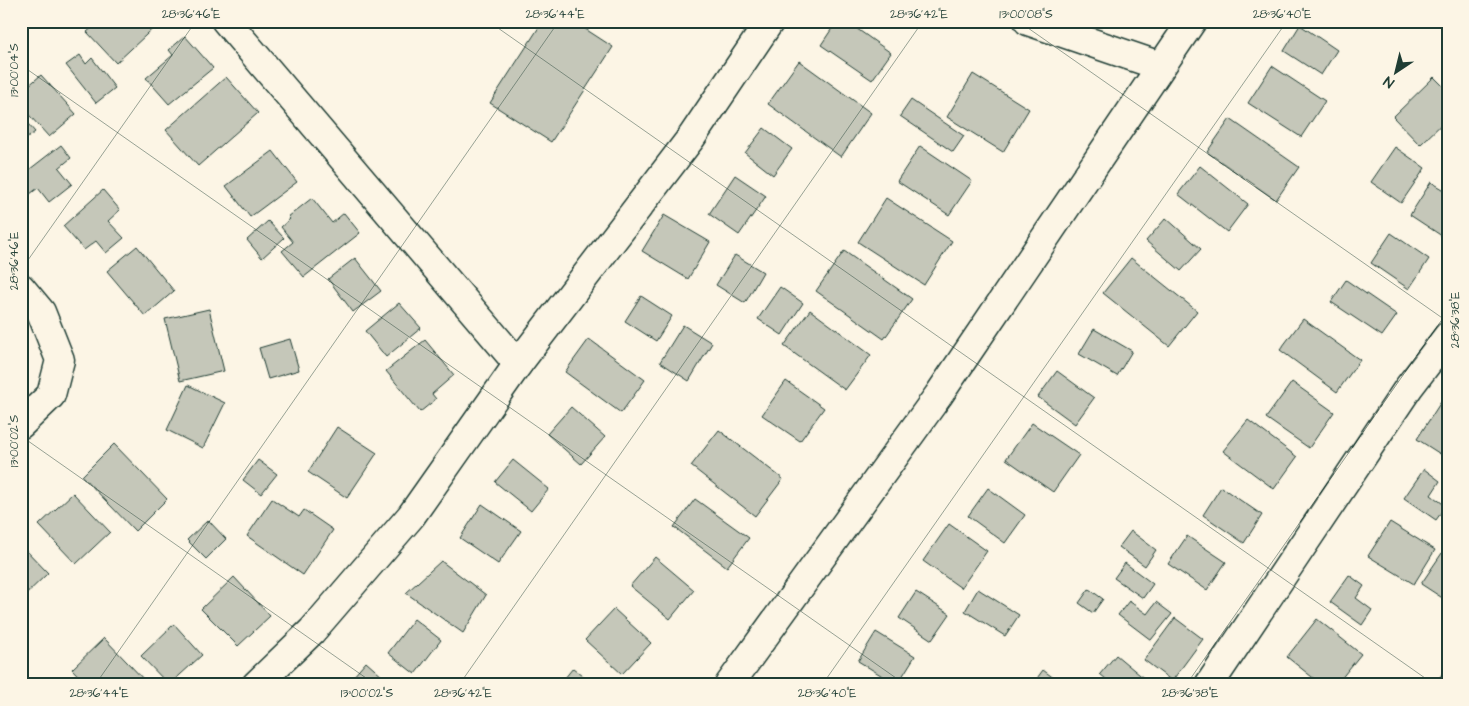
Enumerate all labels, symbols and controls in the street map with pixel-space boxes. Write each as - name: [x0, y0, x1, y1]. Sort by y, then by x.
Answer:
- text: 28°36'46"E: [162, 6, 220, 23]
- text: 28°36'44"E: [525, 6, 585, 23]
- text: 28°36'42"E: [890, 6, 948, 23]
- text: 13°00'08"S: [999, 6, 1053, 23]
- text: 28°36'40"E: [1253, 6, 1311, 23]
- text: 13°00'04"S: [6, 43, 23, 97]
- north arrow: [1372, 48, 1422, 98]
- text: N: [1380, 71, 1398, 93]
- text: 28°36'46"E: [6, 232, 23, 290]
- text: 28°36'38"E: [1447, 292, 1464, 348]
- text: 13°00'02"S: [6, 415, 23, 467]
- text: 28°36'44"E: [69, 685, 129, 702]
- text: 13°00'02"S: [341, 685, 393, 702]
- text: 28°36'42"E: [434, 685, 492, 702]
- text: 28°36'40"E: [798, 685, 856, 702]
- text: 28°36'38"E: [1162, 685, 1218, 702]

